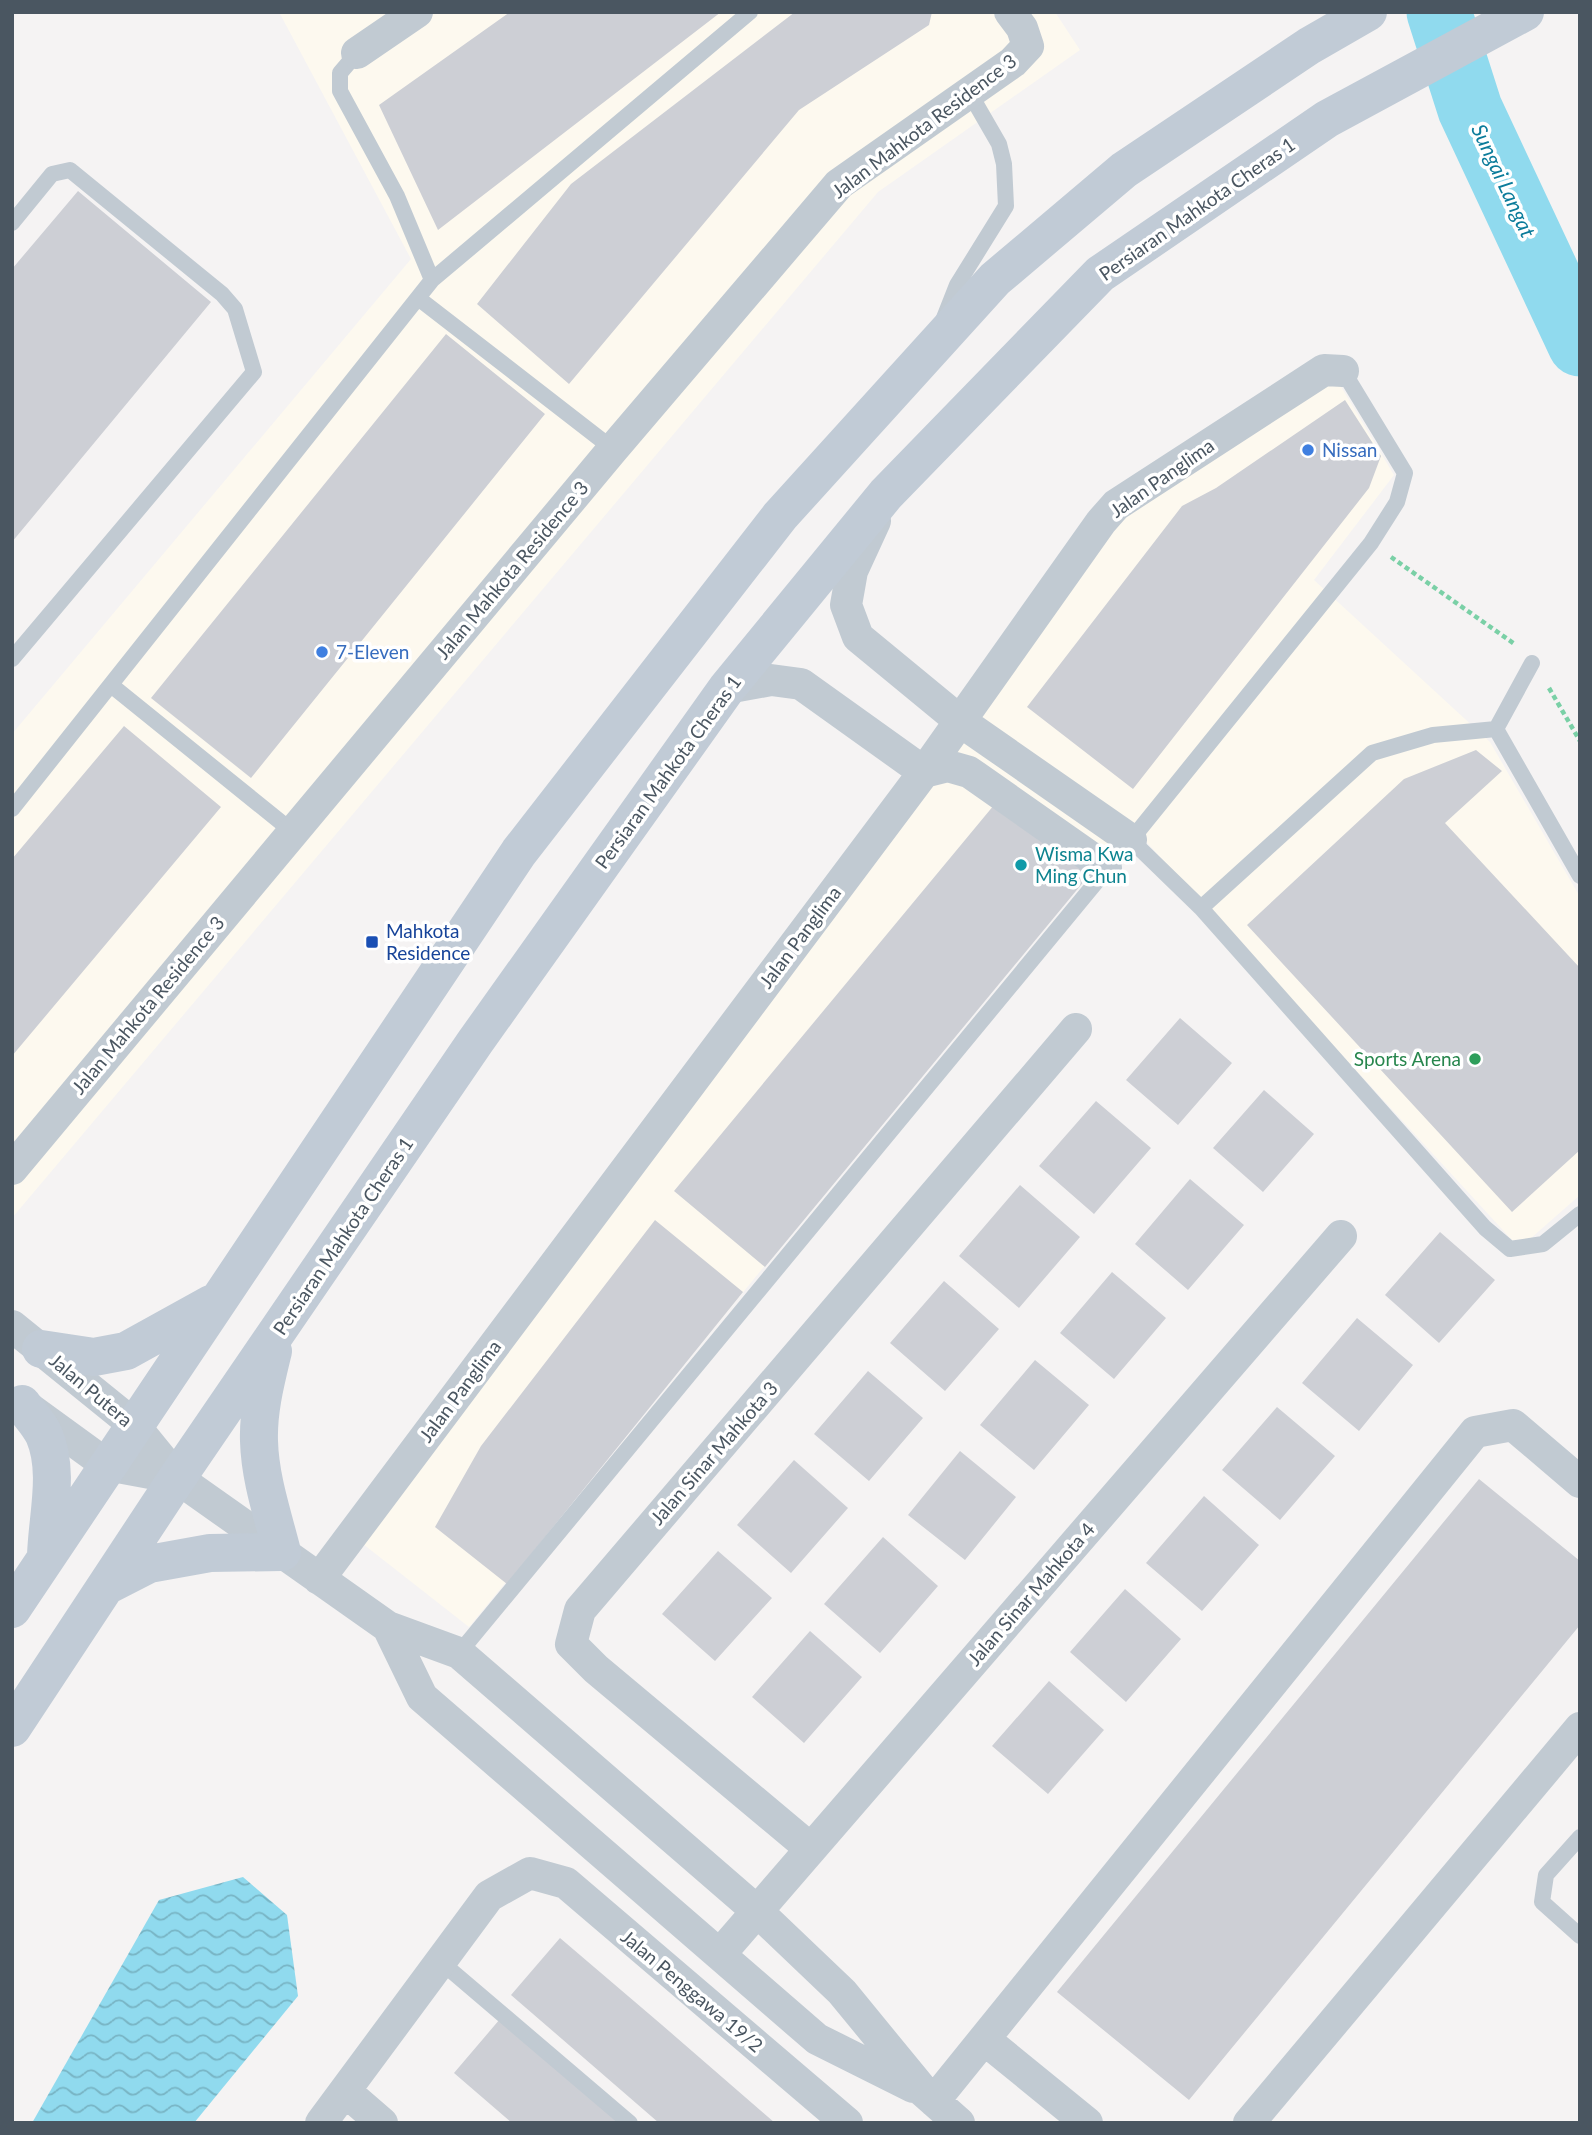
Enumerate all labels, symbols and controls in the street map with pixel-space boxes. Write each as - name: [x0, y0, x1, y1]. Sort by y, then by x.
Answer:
- street label: Jalan Mahkota Residence 3: [827, 49, 1020, 202]
- water label: Sungai Langat: [1467, 120, 1542, 242]
- street label: Persiaran Mahkota Cheras 1: [1094, 132, 1299, 285]
- street label: Jalan Panglima: [1105, 433, 1218, 522]
- place label: Nissan: [1322, 438, 1377, 461]
- marker: Nissan: [1300, 442, 1316, 458]
- street label: Jalan Mahkota Residence 3: [431, 476, 593, 663]
- place label: 7-Eleven: [336, 640, 409, 663]
- marker: 7-Eleven: [314, 644, 330, 660]
- street label: Persiaran Mahkota Cheras 1: [590, 670, 746, 873]
- place label: Wisma Kwa Ming Chun: [1035, 842, 1133, 887]
- marker: Wisma Kwa Ming Chun: [1013, 857, 1029, 873]
- street label: Jalan Panglima: [754, 881, 845, 992]
- street label: Jalan Mahkota Residence 3: [67, 911, 229, 1098]
- place label: Mahkota Residence: [386, 919, 470, 964]
- marker: Mahkota Residence: [364, 934, 380, 950]
- place label: Sports Arena: [1354, 1047, 1461, 1070]
- marker: Sports Arena: [1467, 1051, 1483, 1067]
- street label: Persiaran Mahkota Cheras 1: [268, 1132, 417, 1339]
- street label: Jalan Panglima: [414, 1335, 505, 1446]
- street label: Jalan Putera: [45, 1348, 138, 1431]
- street label: Jalan Sinar Mahkota 3: [645, 1376, 782, 1529]
- street label: Jalan Sinar Mahkota 4: [962, 1517, 1099, 1670]
- street label: Jalan Penggawa 19/2: [617, 1925, 768, 2057]

